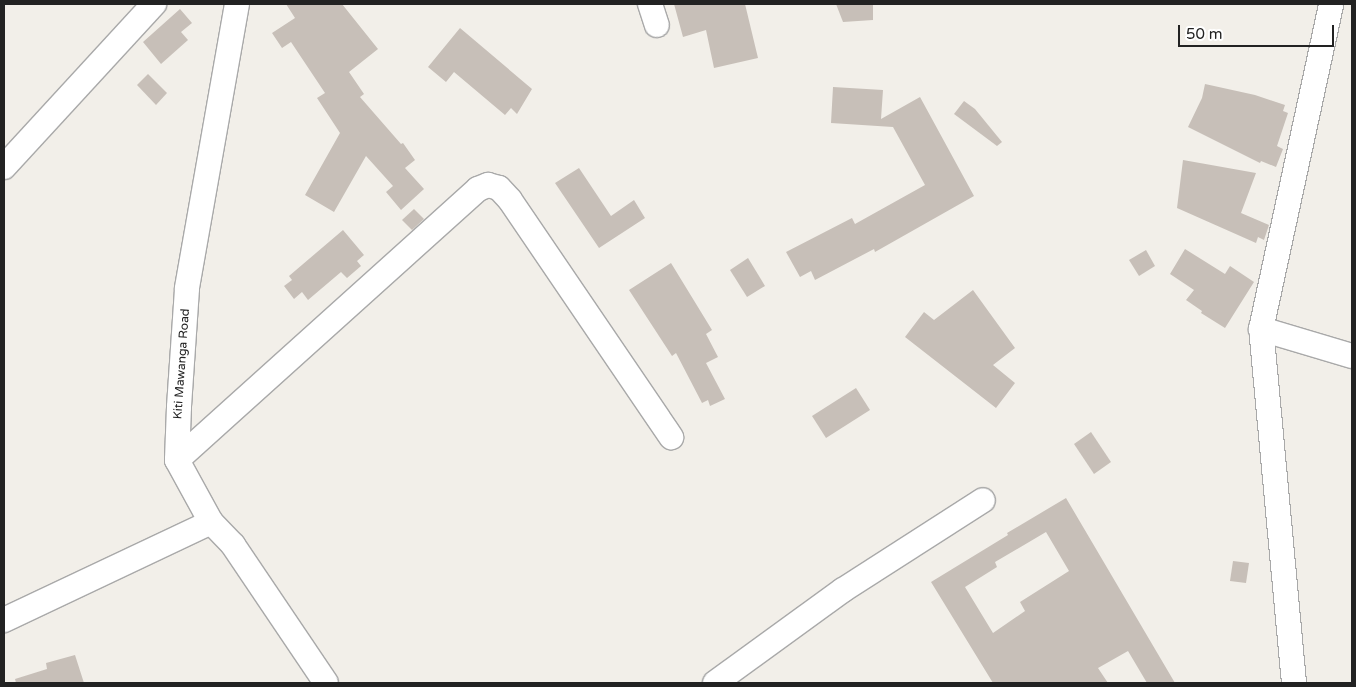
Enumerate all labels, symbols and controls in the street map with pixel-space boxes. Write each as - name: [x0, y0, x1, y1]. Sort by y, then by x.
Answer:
- scale bar: [1181, 15, 1337, 47]
- text: 50 m: [1186, 25, 1223, 43]
- street label: Kiti Mawanga Road: [171, 308, 193, 420]

